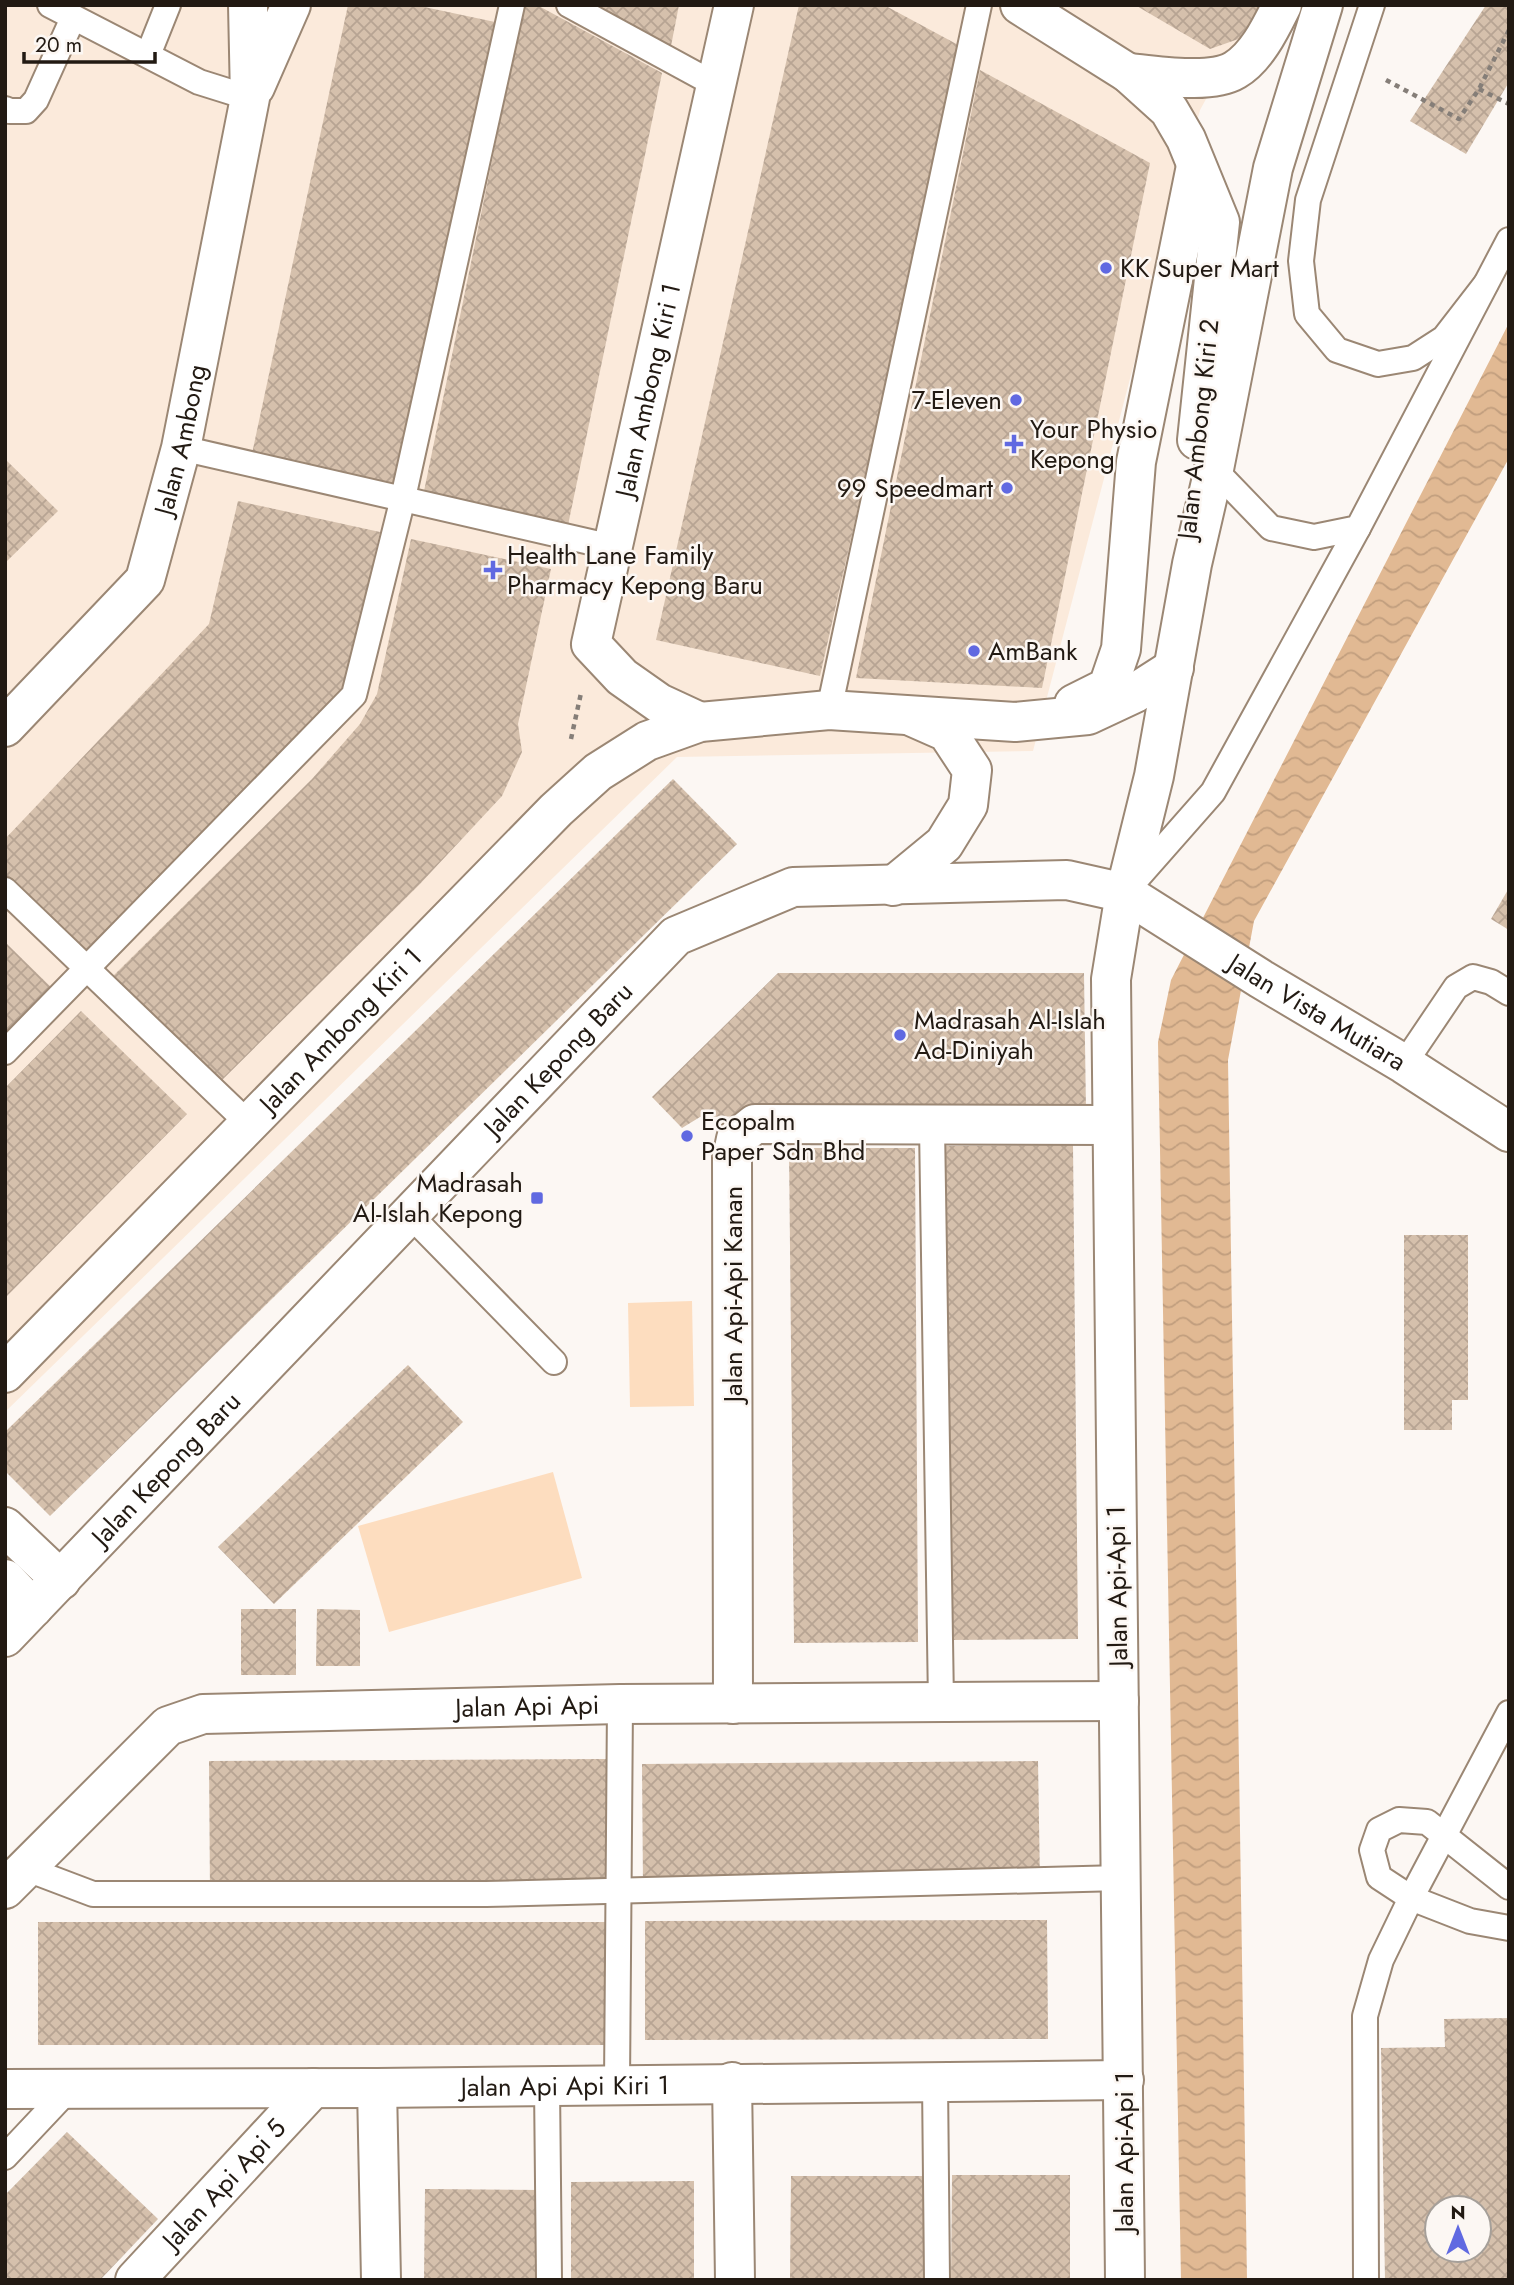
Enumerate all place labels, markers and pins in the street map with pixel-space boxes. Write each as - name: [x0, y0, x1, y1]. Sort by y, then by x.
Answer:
- place label: KK Super Mart: [1120, 249, 1279, 287]
- marker: KK Super Mart: [1098, 260, 1114, 276]
- place label: 7-Eleven: [912, 381, 1002, 419]
- marker: 7-Eleven: [1008, 392, 1024, 408]
- place label: Your Physio Kepong: [1030, 410, 1157, 478]
- marker: Your Physio Kepong: [1004, 434, 1024, 454]
- place label: 99 Speedmart: [837, 469, 994, 507]
- marker: 99 Speedmart: [999, 480, 1015, 496]
- place label: Health Lane Family Pharmacy Kepong Baru: [507, 536, 763, 604]
- marker: Health Lane Family Pharmacy Kepong Baru: [485, 562, 501, 578]
- place label: AmBank: [988, 632, 1078, 670]
- marker: AmBank: [966, 643, 982, 659]
- place label: Madrasah Al-Islah Ad-Diniyah: [914, 1001, 1106, 1069]
- marker: Madrasah Al-Islah Ad-Diniyah: [892, 1027, 908, 1043]
- place label: Ecopalm Paper Sdn Bhd: [701, 1102, 865, 1170]
- marker: Ecopalm Paper Sdn Bhd: [679, 1128, 695, 1144]
- place label: Madrasah Al-Islah Kepong: [353, 1164, 523, 1232]
- marker: Madrasah Al-Islah Kepong: [529, 1190, 545, 1206]

